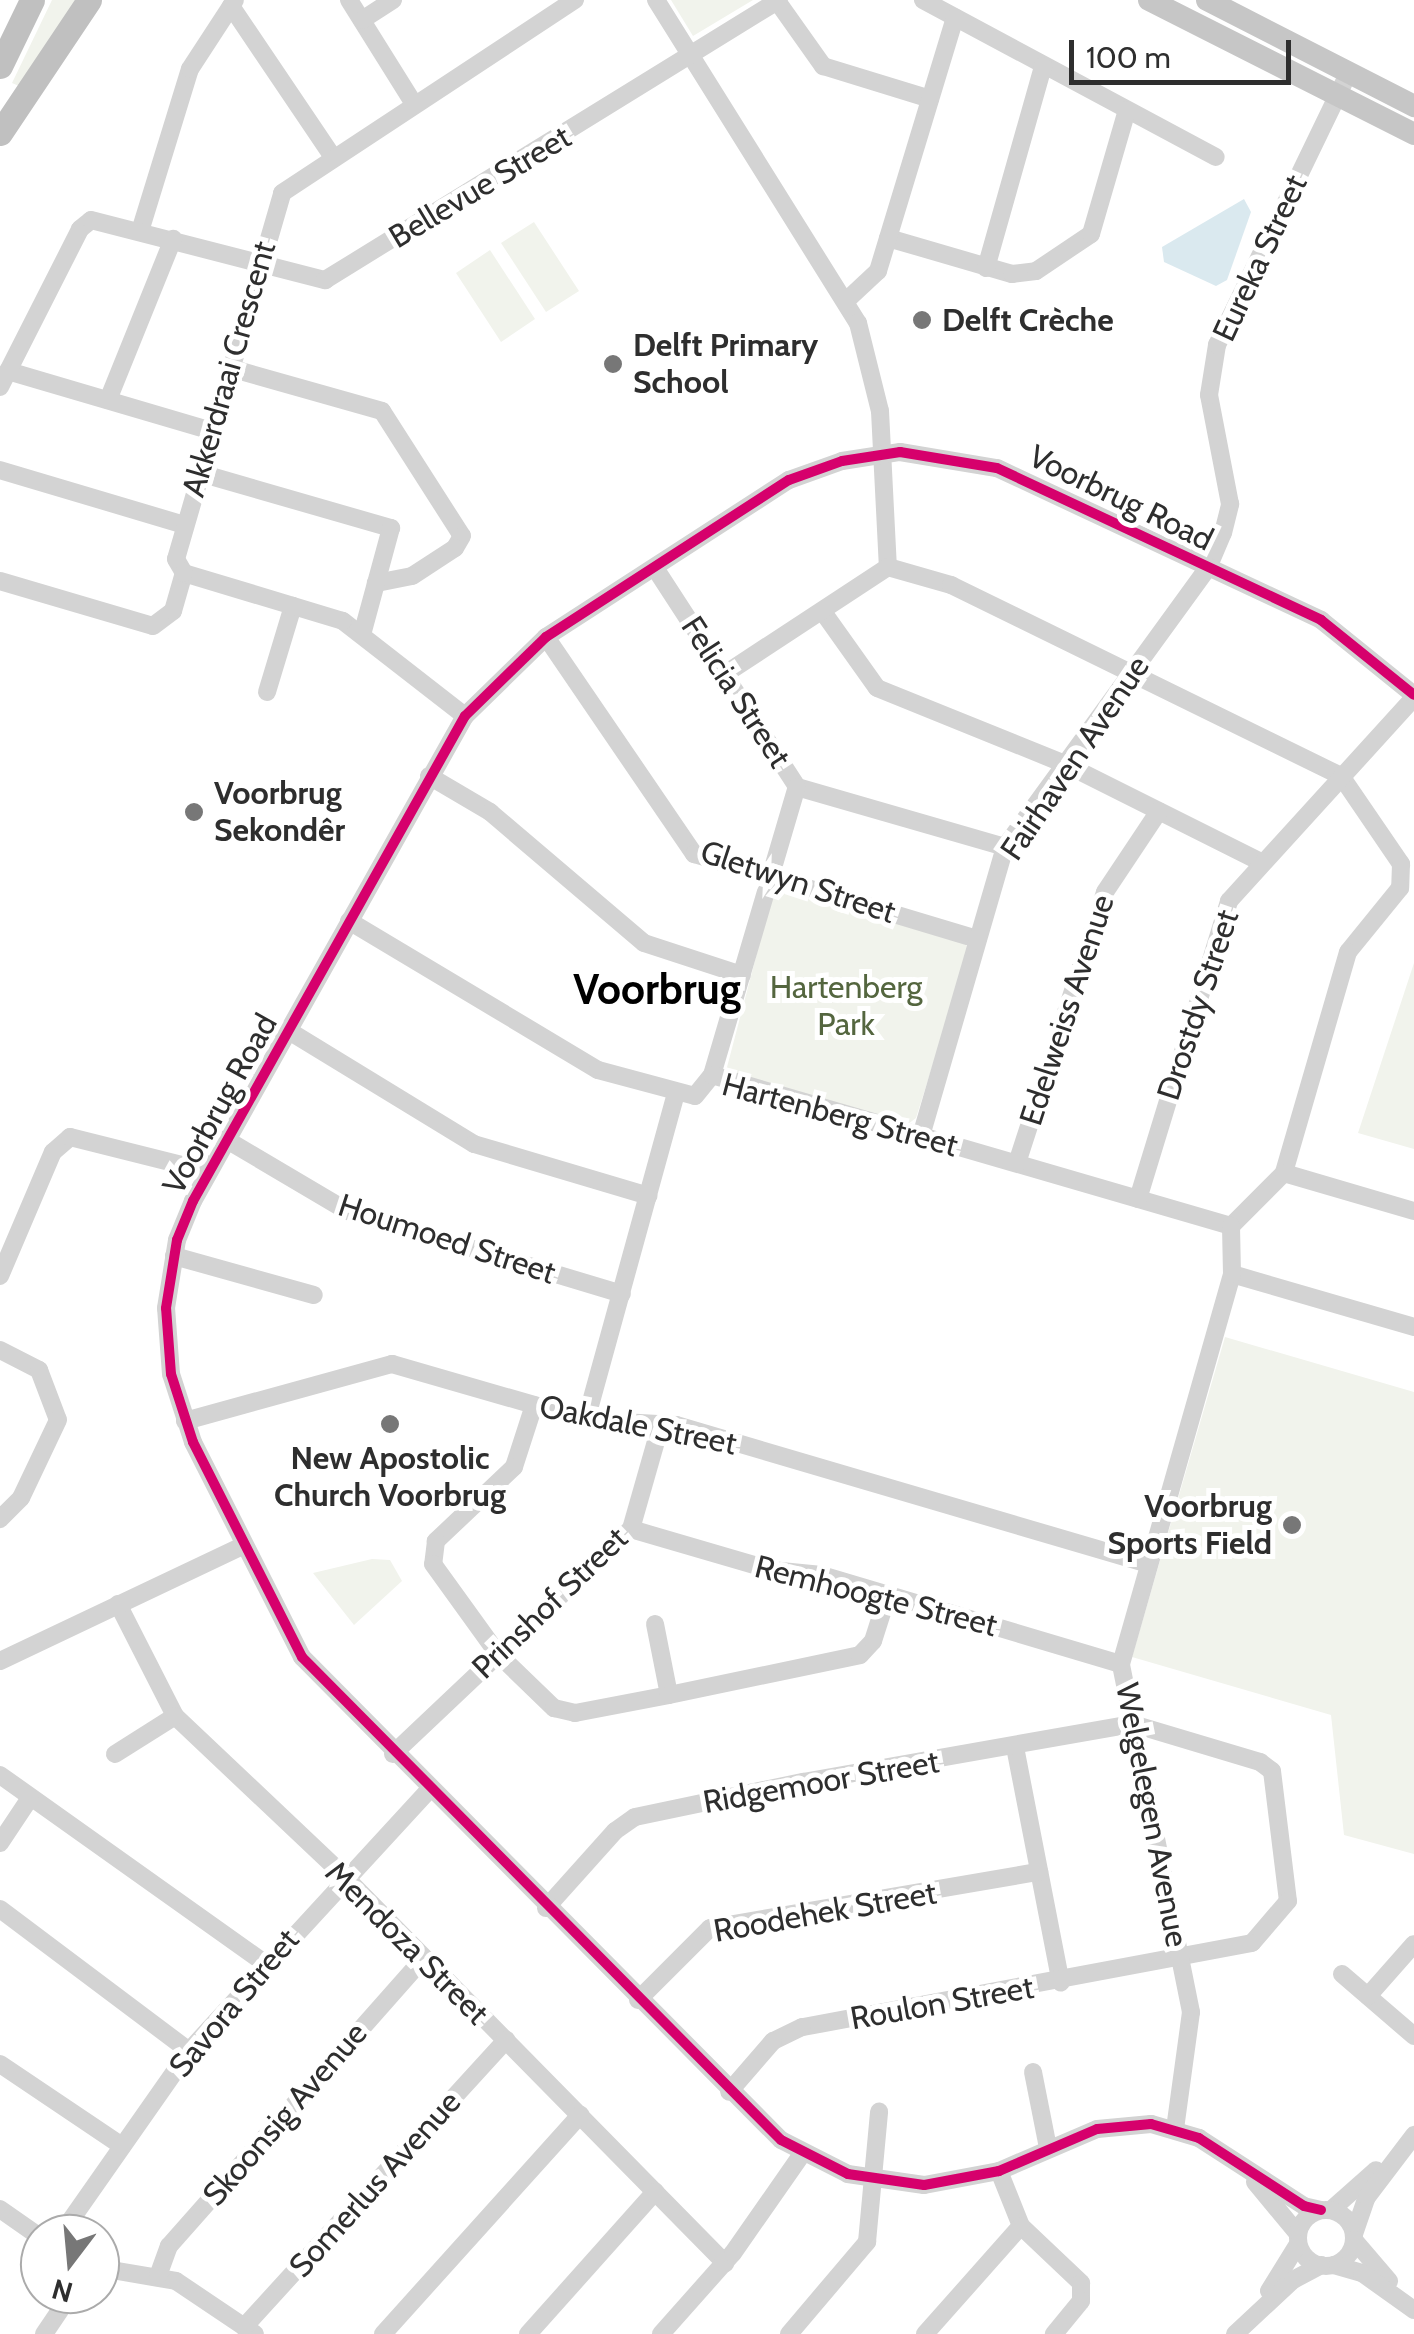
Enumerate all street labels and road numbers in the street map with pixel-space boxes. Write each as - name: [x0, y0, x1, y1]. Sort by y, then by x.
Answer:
- street label: Bellevue Street: [382, 118, 578, 256]
- street label: Eureka Street: [1205, 169, 1315, 347]
- street label: Akkerdraai Crescent: [174, 237, 284, 501]
- street label: Voorbrug Road: [1023, 437, 1219, 559]
- street label: Felicia Street: [673, 609, 799, 775]
- street label: Fairhaven Avenue: [993, 649, 1157, 867]
- street label: Gletwyn Street: [696, 832, 900, 932]
- street label: Edelweiss Avenue: [1012, 890, 1122, 1130]
- street label: Drostdy Street: [1149, 905, 1247, 1105]
- street label: Voorbrug Road: [155, 1007, 285, 1201]
- street label: Hartenberg Street: [718, 1065, 962, 1165]
- street label: Houmoed Street: [334, 1186, 560, 1292]
- street label: Oakdale Street: [536, 1387, 740, 1463]
- street label: Prinshof Street: [464, 1519, 636, 1687]
- street label: Remhoogte Street: [751, 1547, 1001, 1645]
- street label: Welgelegen Avenue: [1108, 1680, 1196, 1950]
- street label: Ridgemoor Street: [700, 1742, 942, 1822]
- street label: Mendoza Street: [317, 1853, 497, 2033]
- street label: Roodehek Street: [711, 1874, 939, 1950]
- street label: Savora Street: [161, 1921, 307, 2085]
- street label: Roulon Street: [847, 1968, 1037, 2038]
- street label: Skoonsig Avenue: [195, 2015, 375, 2213]
- street label: Somerlus Avenue: [281, 2083, 469, 2285]

